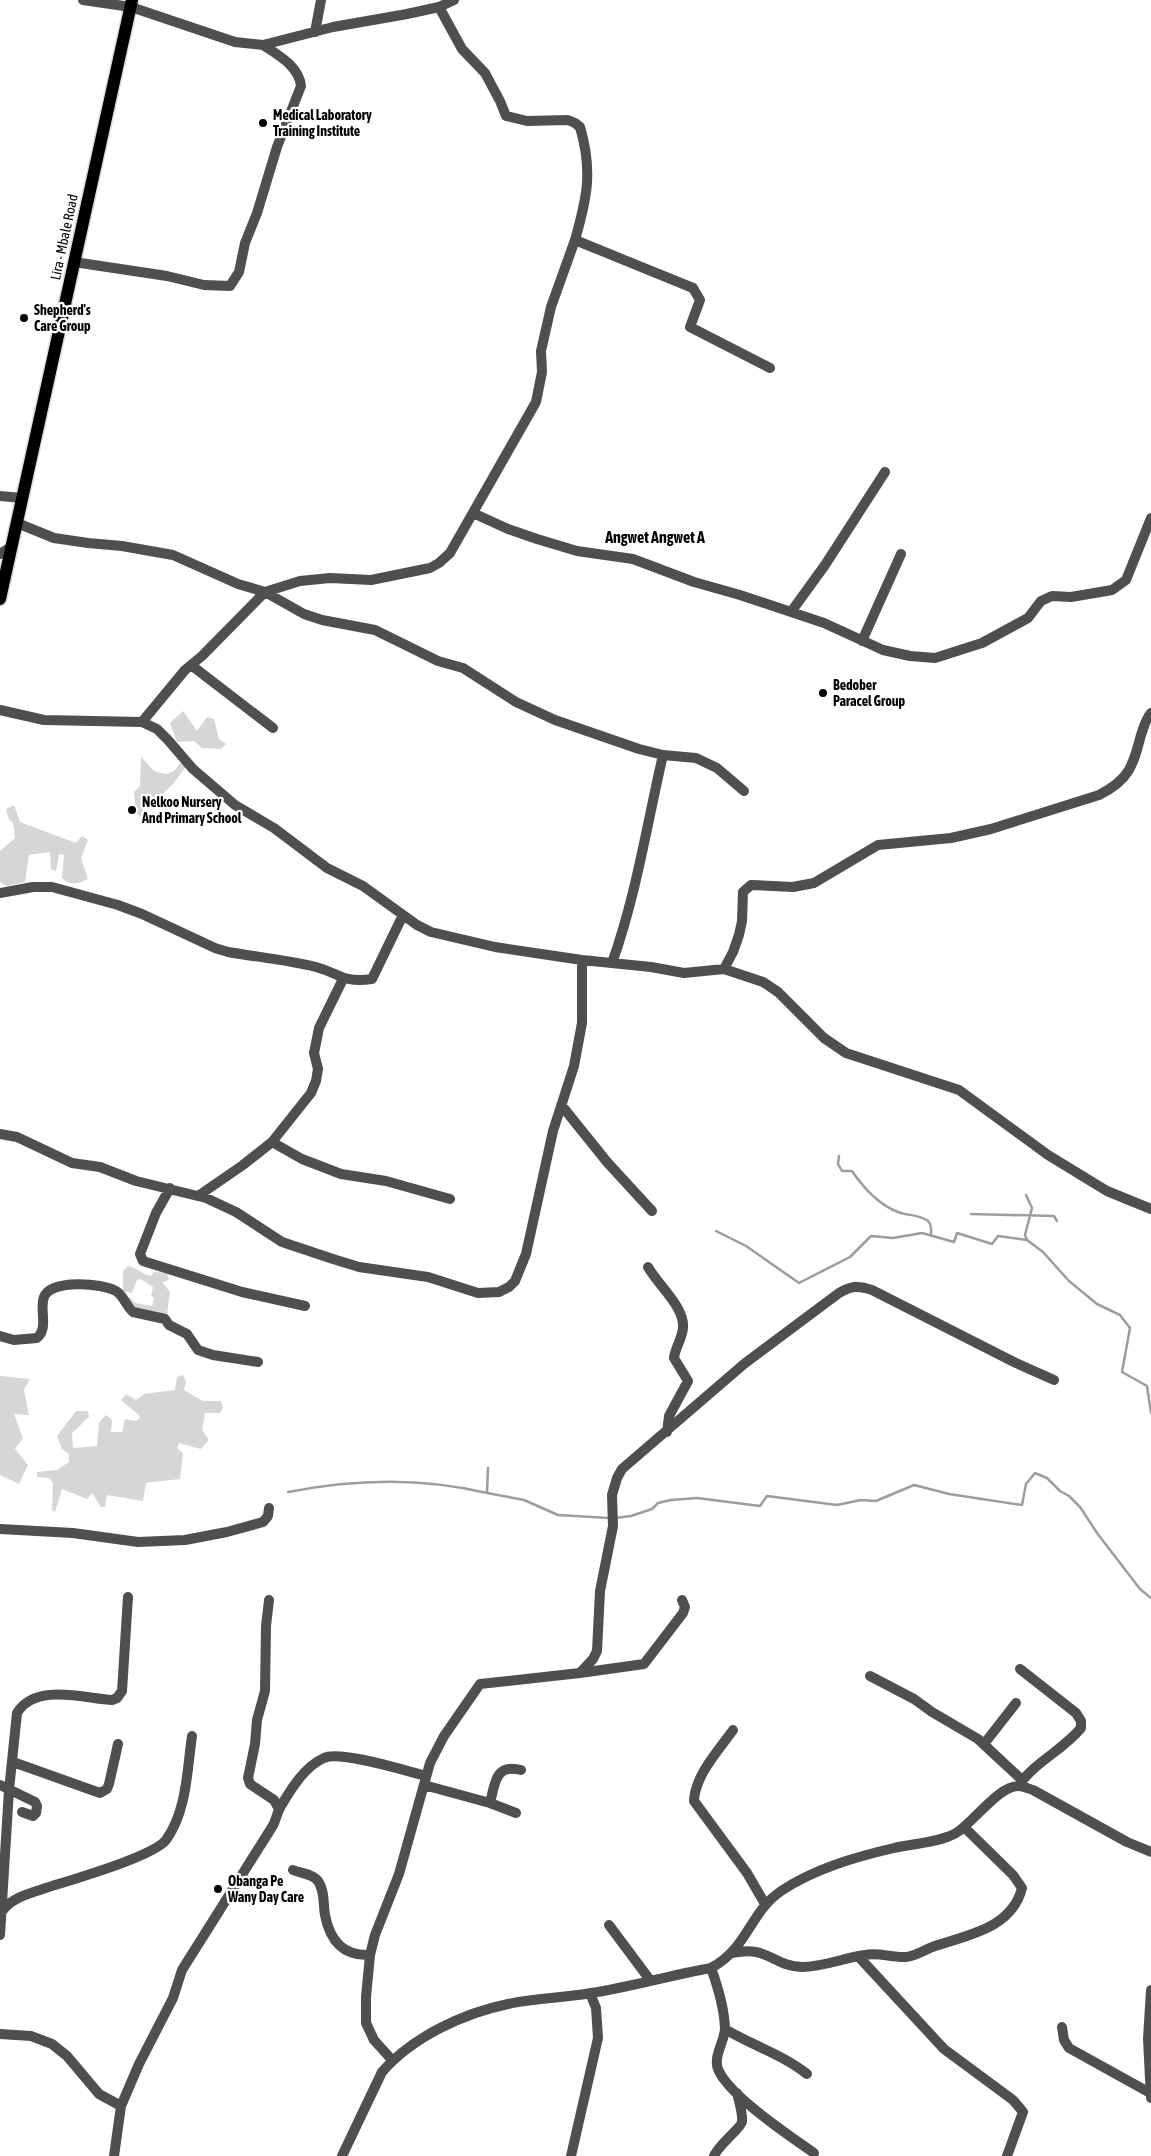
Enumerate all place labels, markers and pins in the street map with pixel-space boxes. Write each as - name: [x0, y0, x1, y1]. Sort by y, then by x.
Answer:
- place label: Medical Laboratory Training Institute: [273, 107, 372, 139]
- marker: Medical Laboratory Training Institute: [257, 117, 269, 129]
- place label: Shepherd's Care Group: [34, 302, 91, 334]
- marker: Shepherd's Care Group: [18, 312, 30, 324]
- place label: Bedober Paracel Group: [833, 677, 906, 709]
- marker: Bedober Paracel Group: [817, 687, 829, 699]
- place label: Nelkoo Nursery And Primary School: [141, 794, 242, 826]
- marker: Nelkoo Nursery And Primary School: [126, 804, 138, 816]
- place label: Obanga Pe Wany Day Care: [227, 1873, 304, 1905]
- marker: Obanga Pe Wany Day Care: [212, 1883, 224, 1895]

